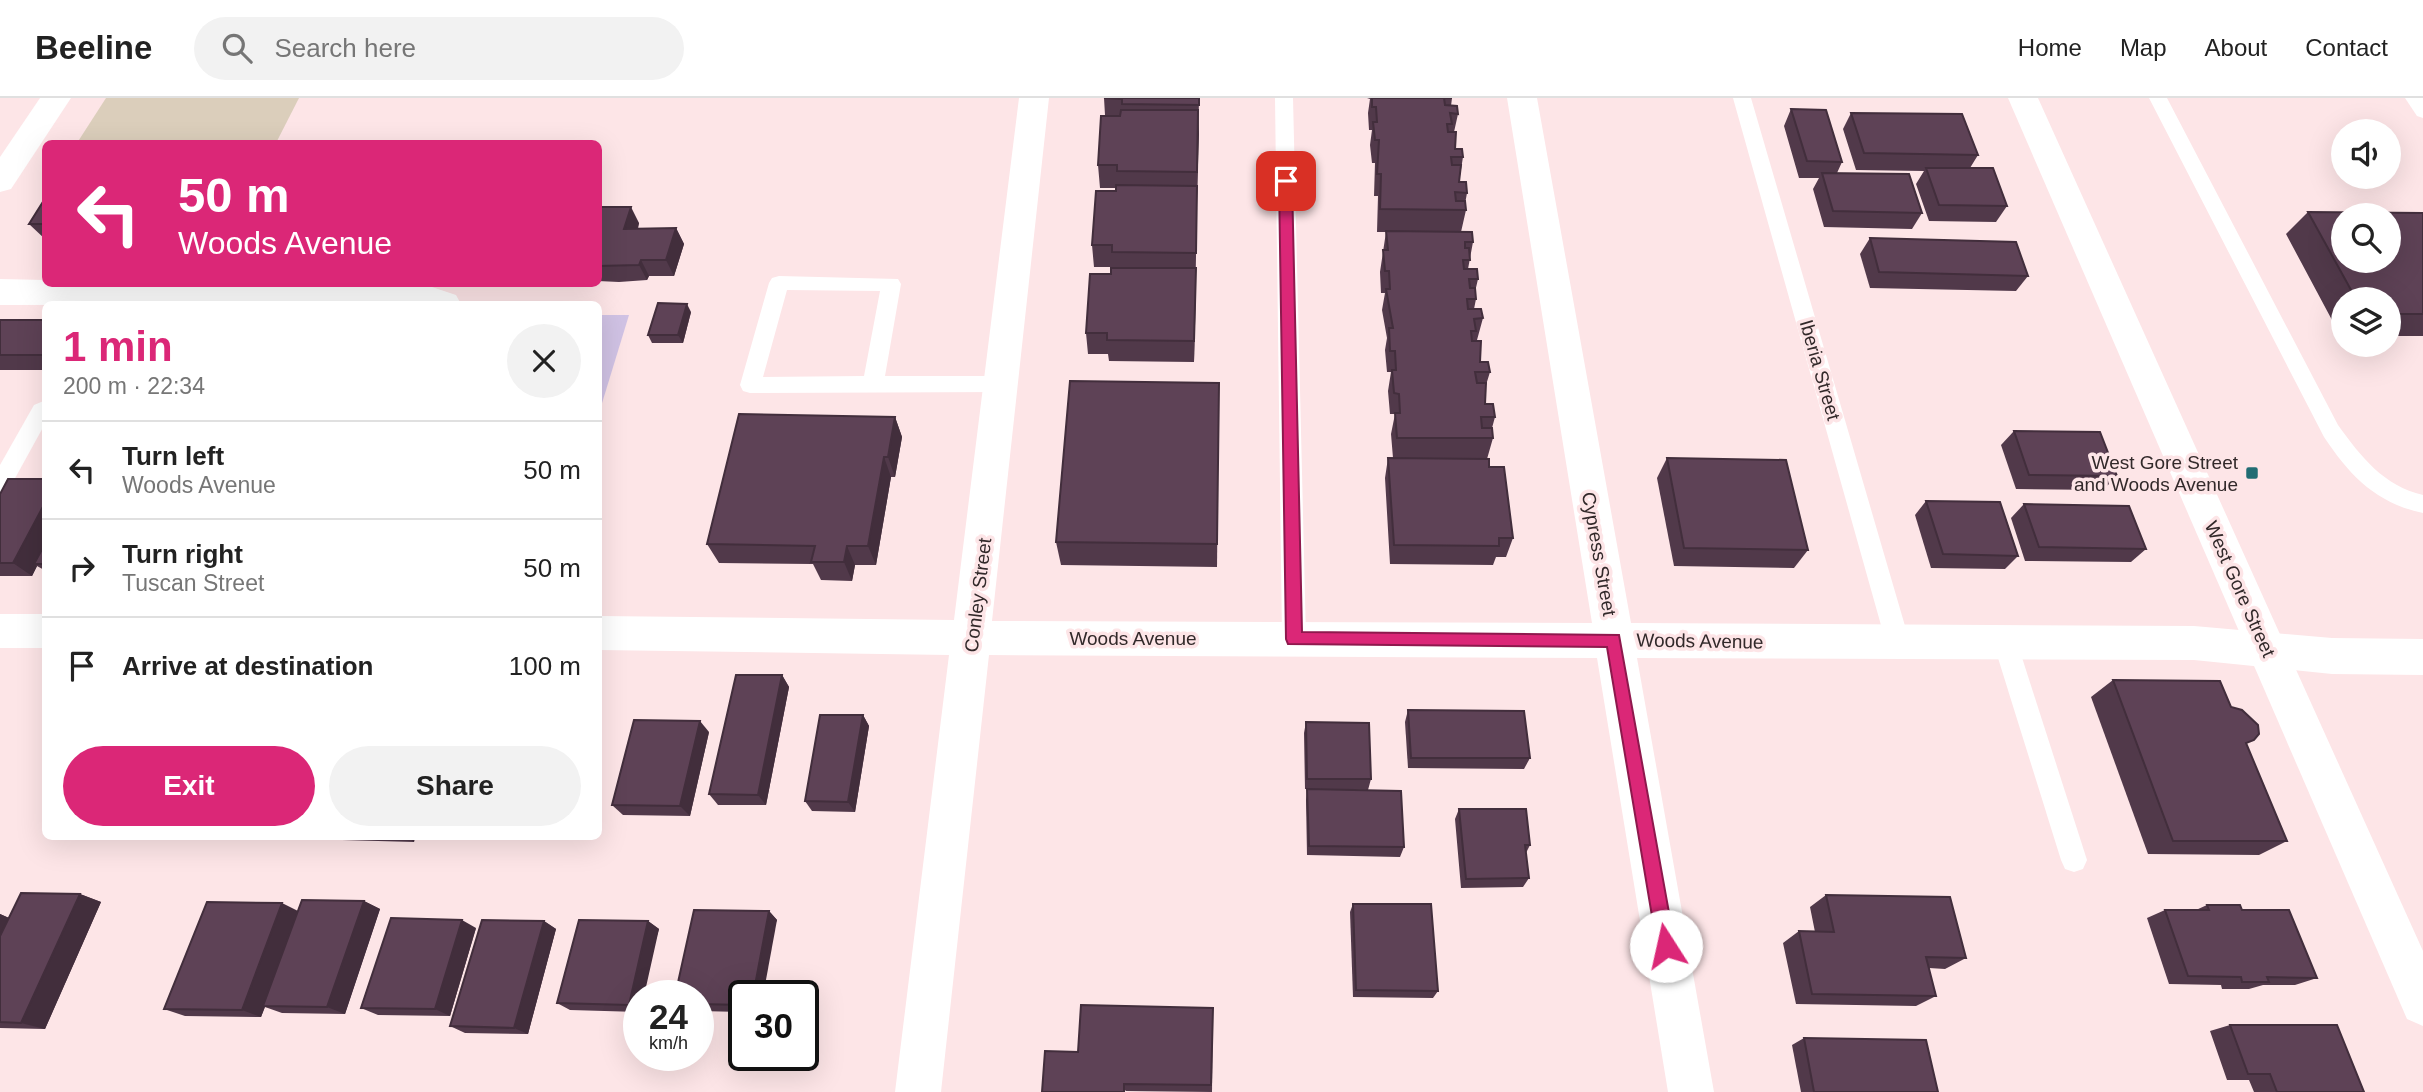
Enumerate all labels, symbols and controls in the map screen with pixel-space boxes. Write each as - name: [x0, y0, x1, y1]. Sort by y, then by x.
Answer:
- search box: [194, 17, 684, 80]
- text: Beeline: [35, 29, 152, 66]
- icon: search: [218, 29, 256, 67]
- text: Search here: [274, 33, 416, 63]
- text: Home: [2018, 34, 2082, 61]
- text: Map: [2120, 34, 2167, 61]
- text: About: [2205, 34, 2267, 61]
- text: Contact: [2305, 34, 2388, 61]
- map controls: [2331, 119, 2401, 357]
- button: sound: [2331, 119, 2401, 189]
- pin: [1256, 151, 1316, 211]
- icon: arrive: [1267, 162, 1305, 200]
- icon: left: [63, 168, 154, 259]
- text: 50 m: [178, 168, 290, 222]
- button: search: [2331, 203, 2401, 273]
- text: Woods Avenue: [178, 225, 392, 261]
- button: layers: [2331, 287, 2401, 357]
- street label: Iberia Street: [1796, 317, 1845, 423]
- text: 1 min: [63, 323, 173, 370]
- button: close: [507, 324, 581, 398]
- text: 200 m · 22:34: [63, 373, 205, 399]
- text: Turn left: [122, 441, 224, 471]
- icon: left: [63, 451, 101, 489]
- place label: West Gore Street and Woods Avenue: [2074, 452, 2239, 495]
- text: 50 m: [523, 455, 581, 485]
- marker: West Gore Street and Woods Avenue: [2244, 465, 2260, 481]
- text: Woods Avenue: [122, 472, 276, 498]
- street label: Cypress Street: [1578, 490, 1620, 618]
- street label: West Gore Street: [2201, 518, 2280, 661]
- street label: Conley Street: [961, 536, 996, 653]
- text: Turn right: [122, 539, 243, 569]
- icon: right: [63, 549, 101, 587]
- text: 50 m: [523, 553, 581, 583]
- text: Tuscan Street: [122, 570, 264, 596]
- street label: Woods Avenue: [1069, 628, 1197, 649]
- street label: Woods Avenue: [1636, 629, 1764, 653]
- icon: arrive: [63, 647, 101, 685]
- text: Arrive at destination: [122, 651, 373, 681]
- text: 100 m: [509, 651, 581, 681]
- button: Exit: [63, 746, 315, 826]
- button: Share: [329, 746, 581, 826]
- position arrow: [1629, 909, 1703, 983]
- speed limit sign: 30: [728, 980, 819, 1071]
- text: 24: [649, 997, 688, 1036]
- text: km/h: [649, 1033, 688, 1053]

